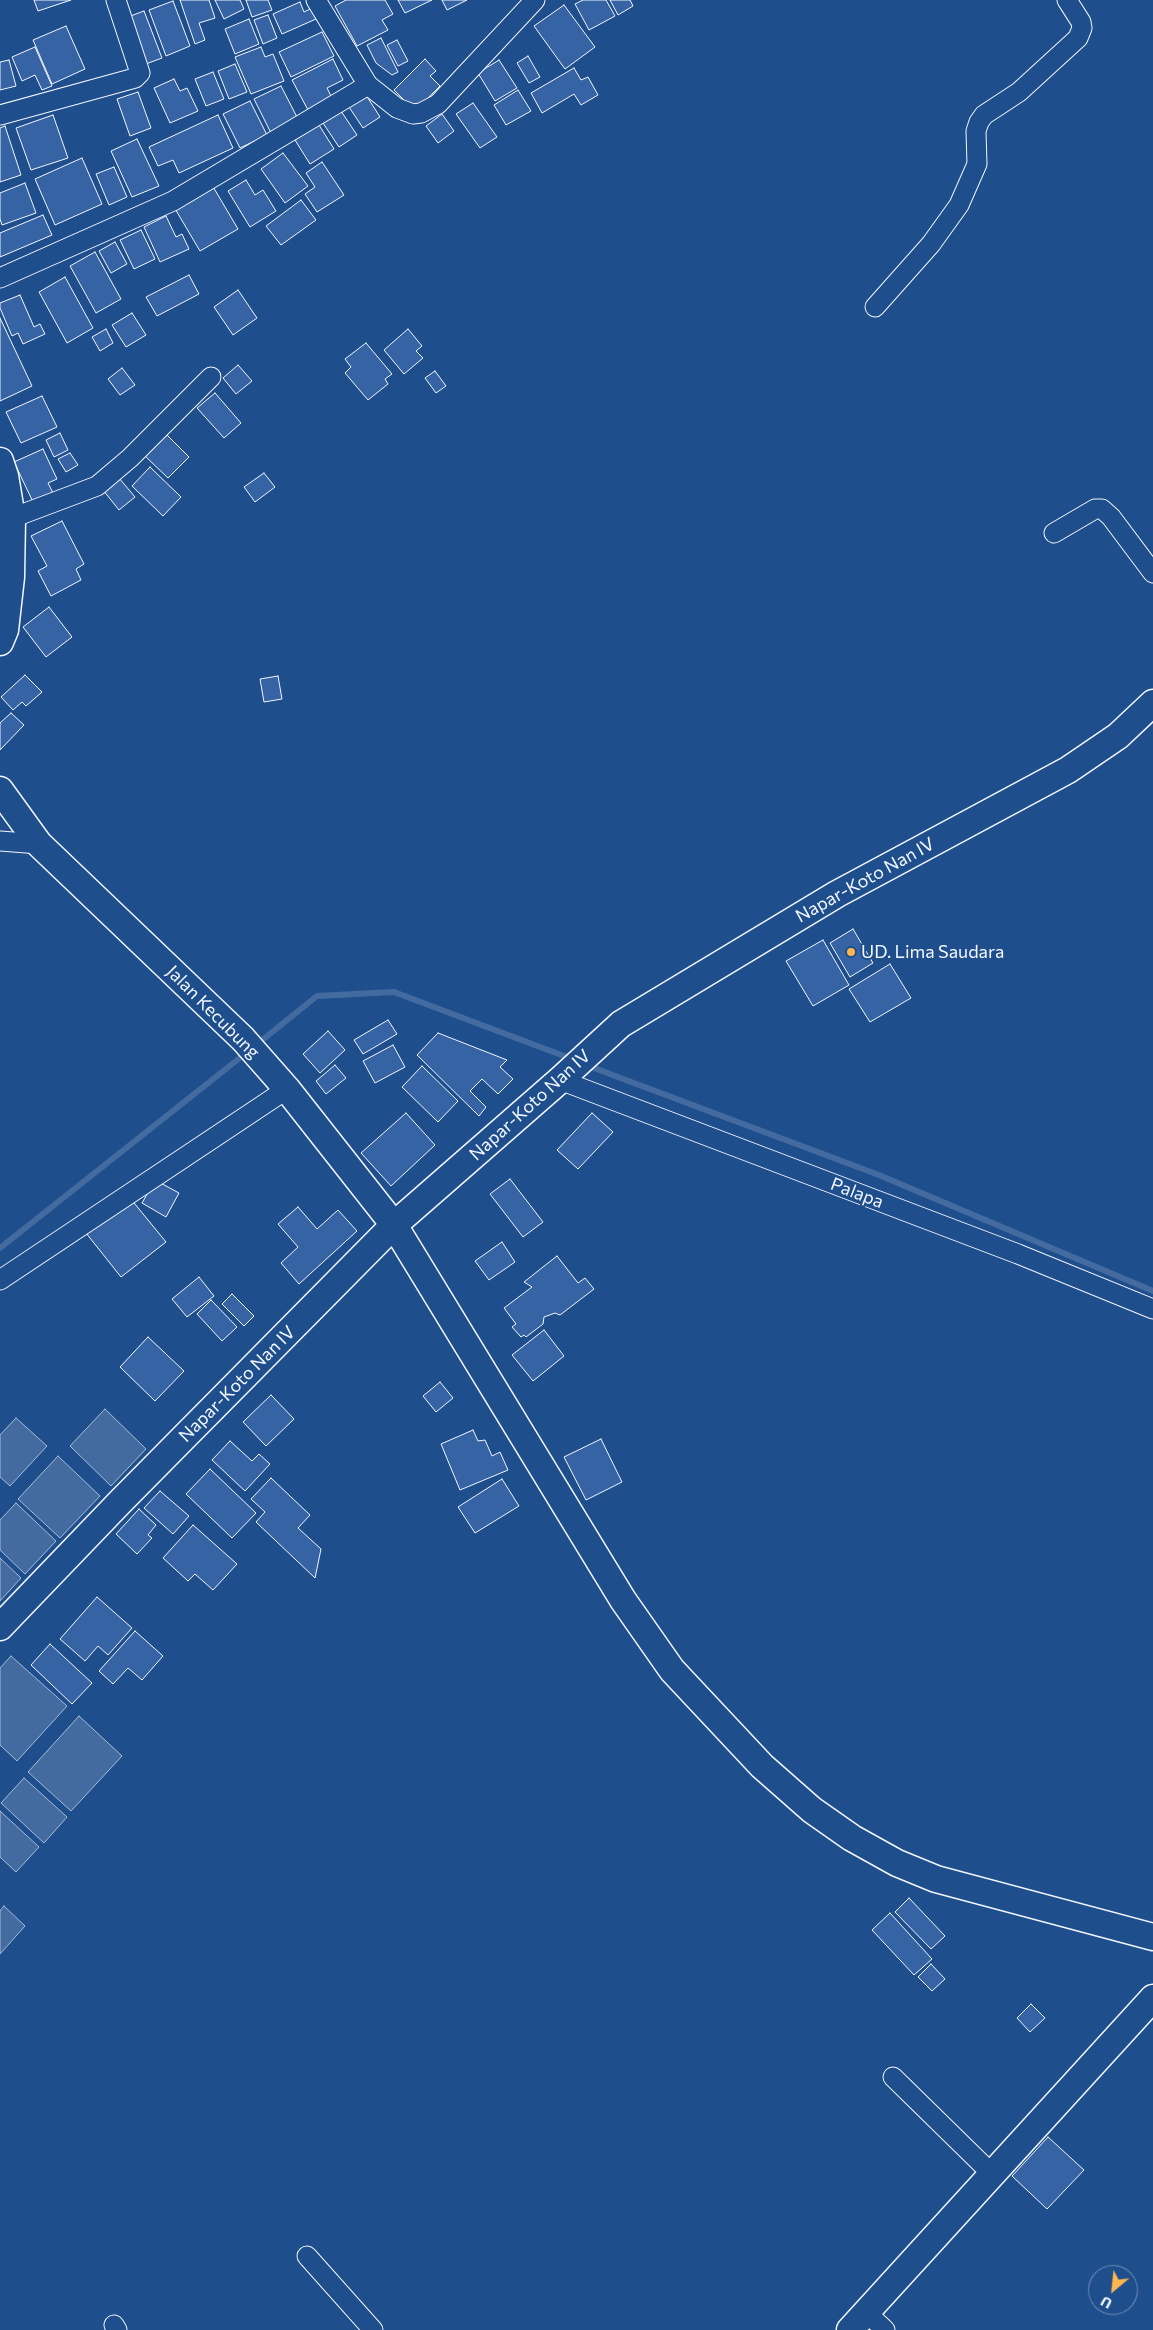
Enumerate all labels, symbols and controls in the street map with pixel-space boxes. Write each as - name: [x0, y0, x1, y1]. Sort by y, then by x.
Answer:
- street label: Napar-Koto Nan IV: [792, 833, 938, 927]
- place label: UD. Lima Saudara: [861, 941, 1004, 963]
- marker: UD. Lima Saudara: [845, 946, 857, 958]
- street label: Jalan Kecubung: [162, 961, 264, 1063]
- street label: Napar-Koto Nan IV: [465, 1045, 595, 1165]
- street label: Palapa: [828, 1173, 886, 1213]
- street label: Napar-Koto Nan IV: [174, 1321, 300, 1447]
- north arrow: [1088, 2265, 1138, 2315]
- text: U: [1098, 2293, 1115, 2313]

